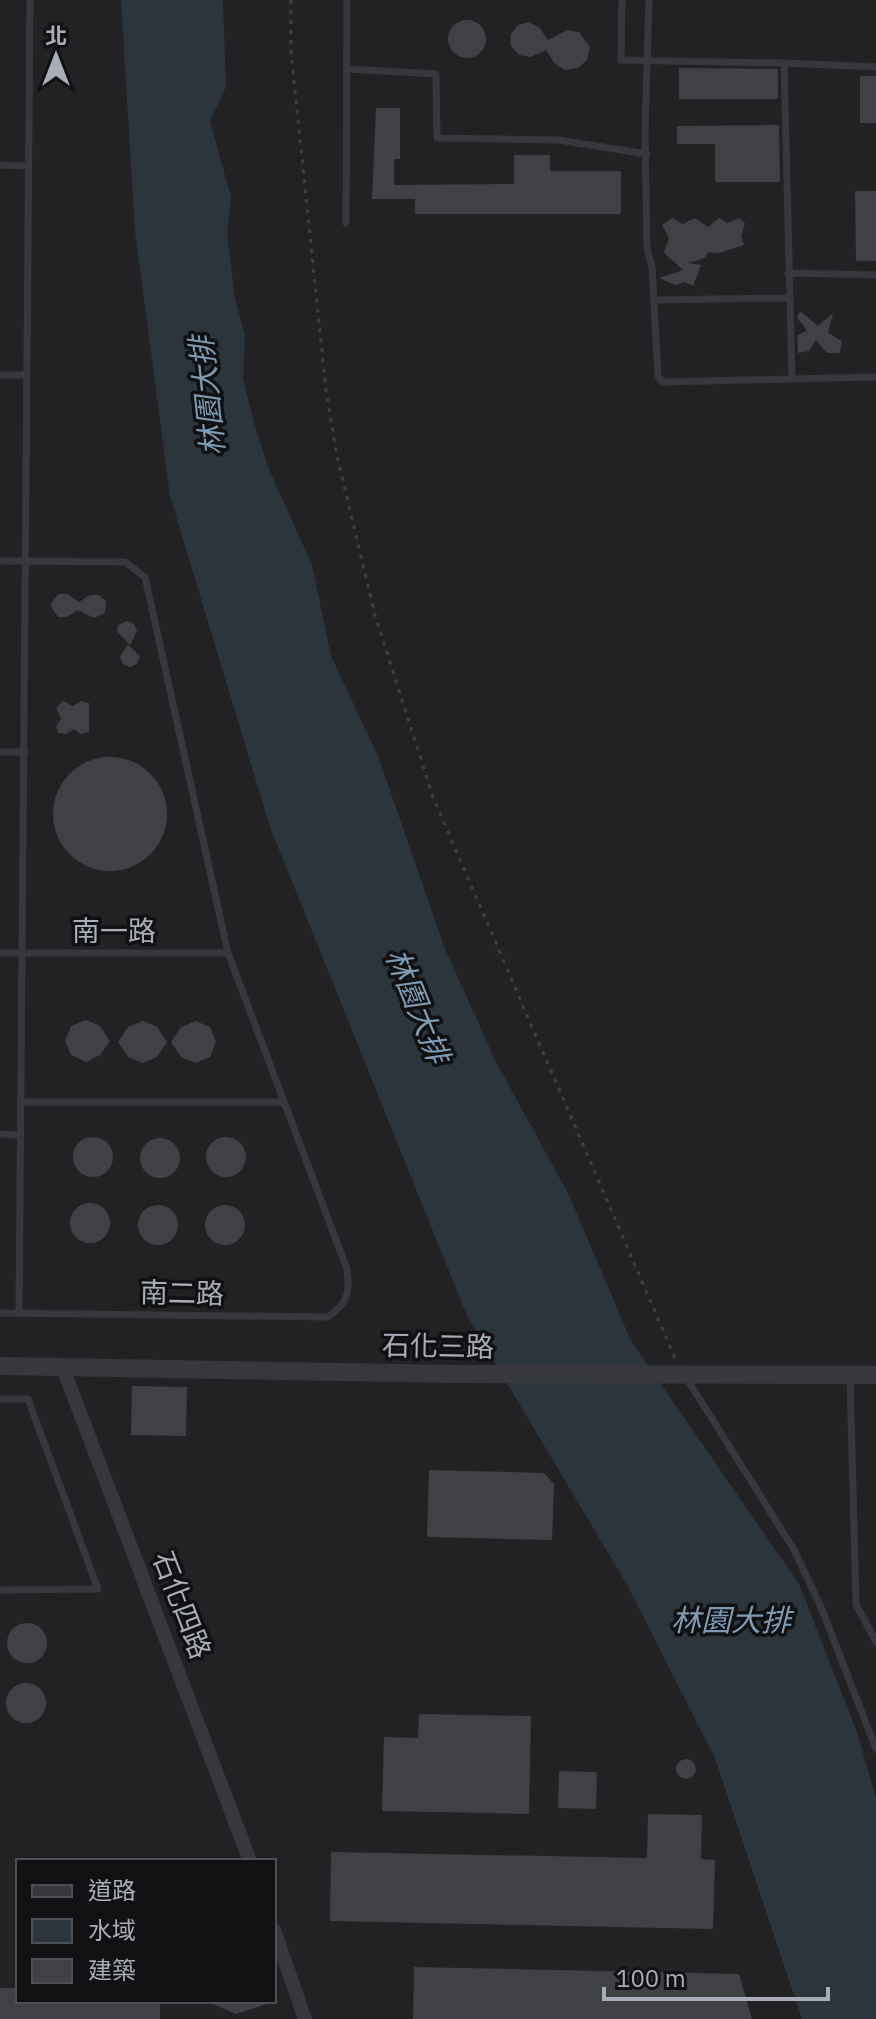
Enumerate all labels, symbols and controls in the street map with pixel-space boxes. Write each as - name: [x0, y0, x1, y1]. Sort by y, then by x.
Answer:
- north arrow: [16, 16, 96, 96]
- text: 北: [45, 21, 67, 50]
- water label: 林園大排: [180, 330, 232, 458]
- street label: 南一路: [72, 912, 156, 949]
- water label: 林園大排: [378, 943, 460, 1072]
- street label: 南二路: [140, 1273, 224, 1312]
- street label: 石化三路: [382, 1326, 494, 1365]
- street label: 石化四路: [145, 1546, 220, 1664]
- water label: 林園大排: [671, 1600, 795, 1639]
- legend: [16, 1859, 276, 2003]
- text: 道路: [88, 1874, 136, 1906]
- text: 水域: [88, 1914, 136, 1946]
- scale bar: [604, 1951, 828, 2001]
- text: 建築: [88, 1954, 136, 1986]
- text: 100 m: [616, 1962, 686, 1994]

